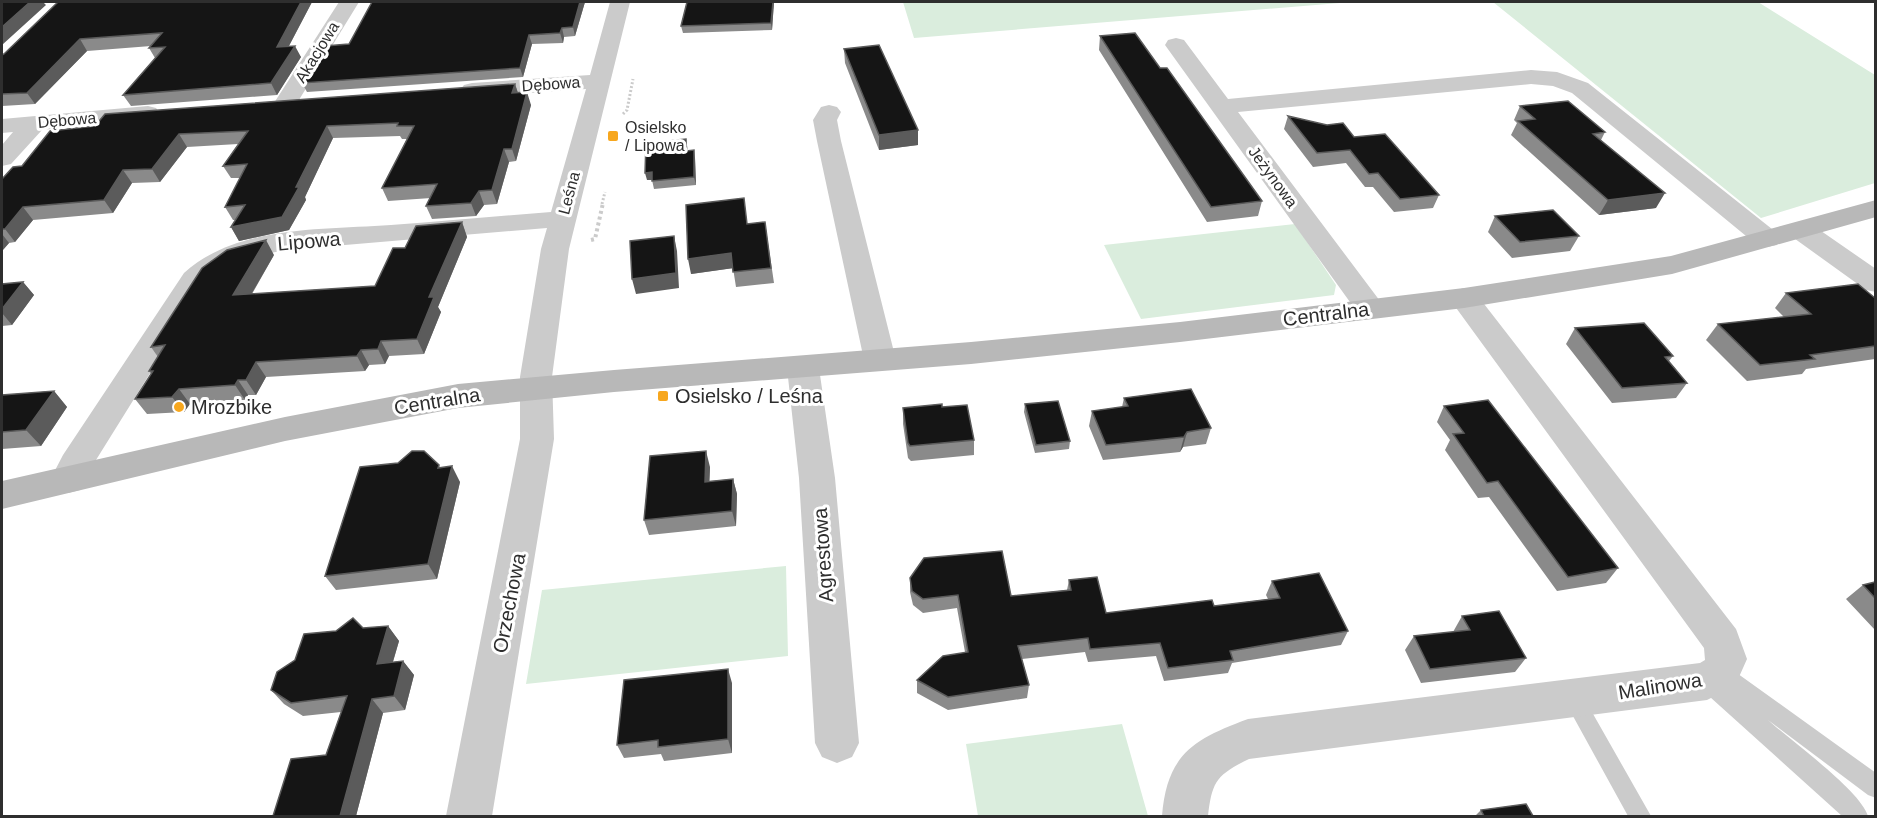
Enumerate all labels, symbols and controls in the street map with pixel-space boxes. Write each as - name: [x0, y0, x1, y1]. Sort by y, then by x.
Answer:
- street label: Akacjowa: [292, 18, 342, 86]
- street label: Dębowa: [521, 73, 581, 95]
- street label: Dębowa: [37, 109, 97, 131]
- place label: Osielsko / Lipowa: [625, 119, 686, 154]
- marker: Osielsko / Lipowa: [606, 129, 620, 143]
- street label: Jeżynowa: [1245, 143, 1301, 211]
- street label: Leśna: [555, 170, 583, 216]
- street label: Lipowa: [276, 227, 342, 255]
- street label: Centralna: [1282, 298, 1371, 330]
- street label: Centralna: [392, 383, 482, 419]
- place label: Osielsko / Leśna: [675, 385, 824, 407]
- marker: Osielsko / Leśna: [656, 389, 670, 403]
- place label: Mrozbike: [191, 396, 272, 418]
- marker: Mrozbike: [172, 400, 186, 414]
- street label: Agrestowa: [809, 506, 837, 603]
- street label: Orzechowa: [489, 550, 530, 655]
- street label: Malinowa: [1617, 668, 1704, 703]

